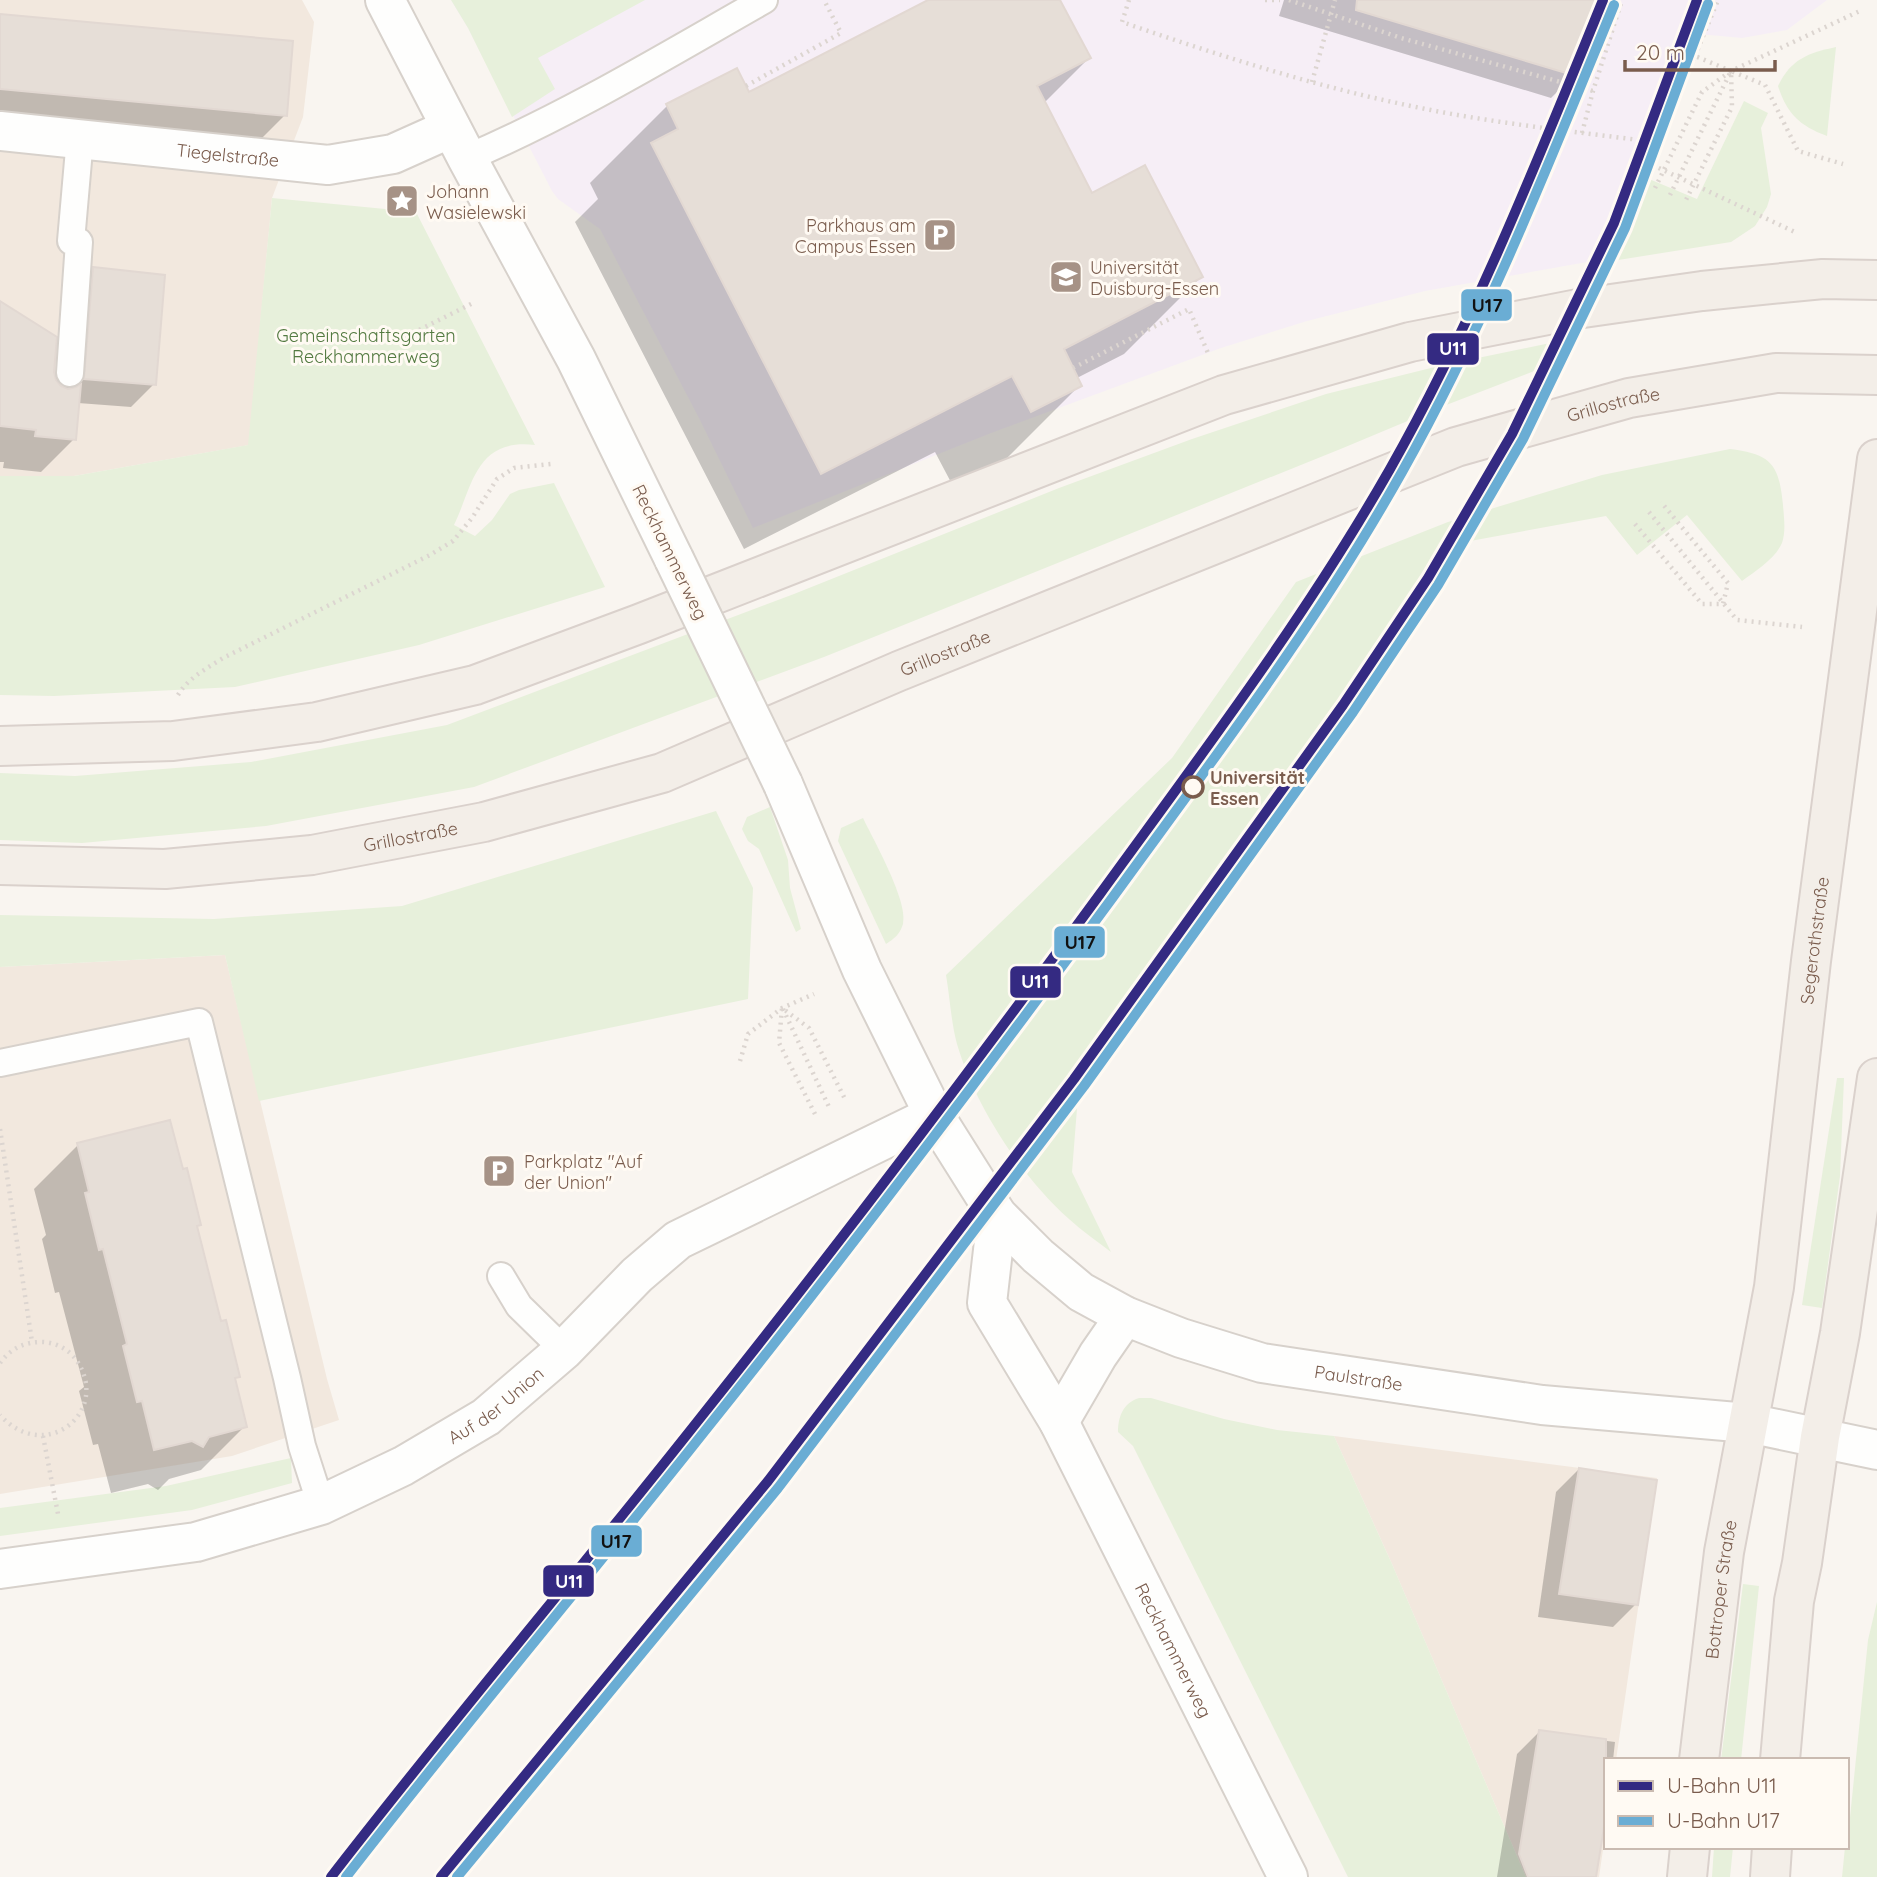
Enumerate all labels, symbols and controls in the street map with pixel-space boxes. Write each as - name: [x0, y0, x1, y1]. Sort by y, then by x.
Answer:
- scale bar: [1625, 28, 1776, 72]
- text: 20 m: [1636, 39, 1685, 65]
- street label: Tiegelstraße: [175, 138, 280, 171]
- place label: Johann Wasielewski: [426, 180, 526, 224]
- place icon: Johann Wasielewski: [383, 182, 421, 220]
- place label: Parkhaus am Campus Essen: [795, 214, 916, 258]
- parking icon: Parkhaus am Campus Essen: [921, 216, 959, 254]
- place label: Universität Duisburg-Essen: [1090, 256, 1219, 300]
- school or university icon: Universität Duisburg-Essen: [1047, 258, 1085, 296]
- line badge: U17: [1460, 288, 1513, 322]
- text: U17: [1471, 293, 1503, 317]
- park label: Gemeinschaftsgarten Reckhammerweg: [276, 324, 456, 368]
- line badge: U11: [1426, 332, 1480, 366]
- text: U11: [1439, 336, 1467, 360]
- street label: Grillostraße: [1564, 381, 1662, 427]
- street label: Reckhammerweg: [627, 481, 713, 623]
- street label: Grillostraße: [896, 624, 994, 681]
- place label: Universität Essen: [1210, 766, 1305, 810]
- marker: Universität Essen: [1182, 776, 1204, 798]
- street label: Grillostraße: [361, 816, 460, 856]
- street label: Segerothstraße: [1795, 875, 1833, 1005]
- line badge: U17: [1053, 925, 1106, 959]
- text: U17: [1064, 930, 1096, 954]
- line badge: U11: [1009, 965, 1062, 999]
- text: U11: [1021, 969, 1049, 993]
- place label: Parkplatz "Auf der Union": [524, 1150, 643, 1194]
- parking icon: Parkplatz "Auf der Union": [480, 1152, 518, 1190]
- street label: Paulstraße: [1313, 1360, 1404, 1395]
- street label: Auf der Union: [443, 1361, 548, 1449]
- street label: Bottroper Straße: [1700, 1518, 1741, 1660]
- line badge: U17: [590, 1524, 643, 1558]
- text: U17: [600, 1529, 632, 1553]
- line badge: U11: [542, 1564, 595, 1598]
- text: U11: [555, 1569, 583, 1593]
- street label: Reckhammerweg: [1130, 1579, 1217, 1721]
- legend: [1604, 1758, 1849, 1849]
- text: U-Bahn U11: [1667, 1772, 1777, 1798]
- text: U-Bahn U17: [1667, 1807, 1780, 1833]

